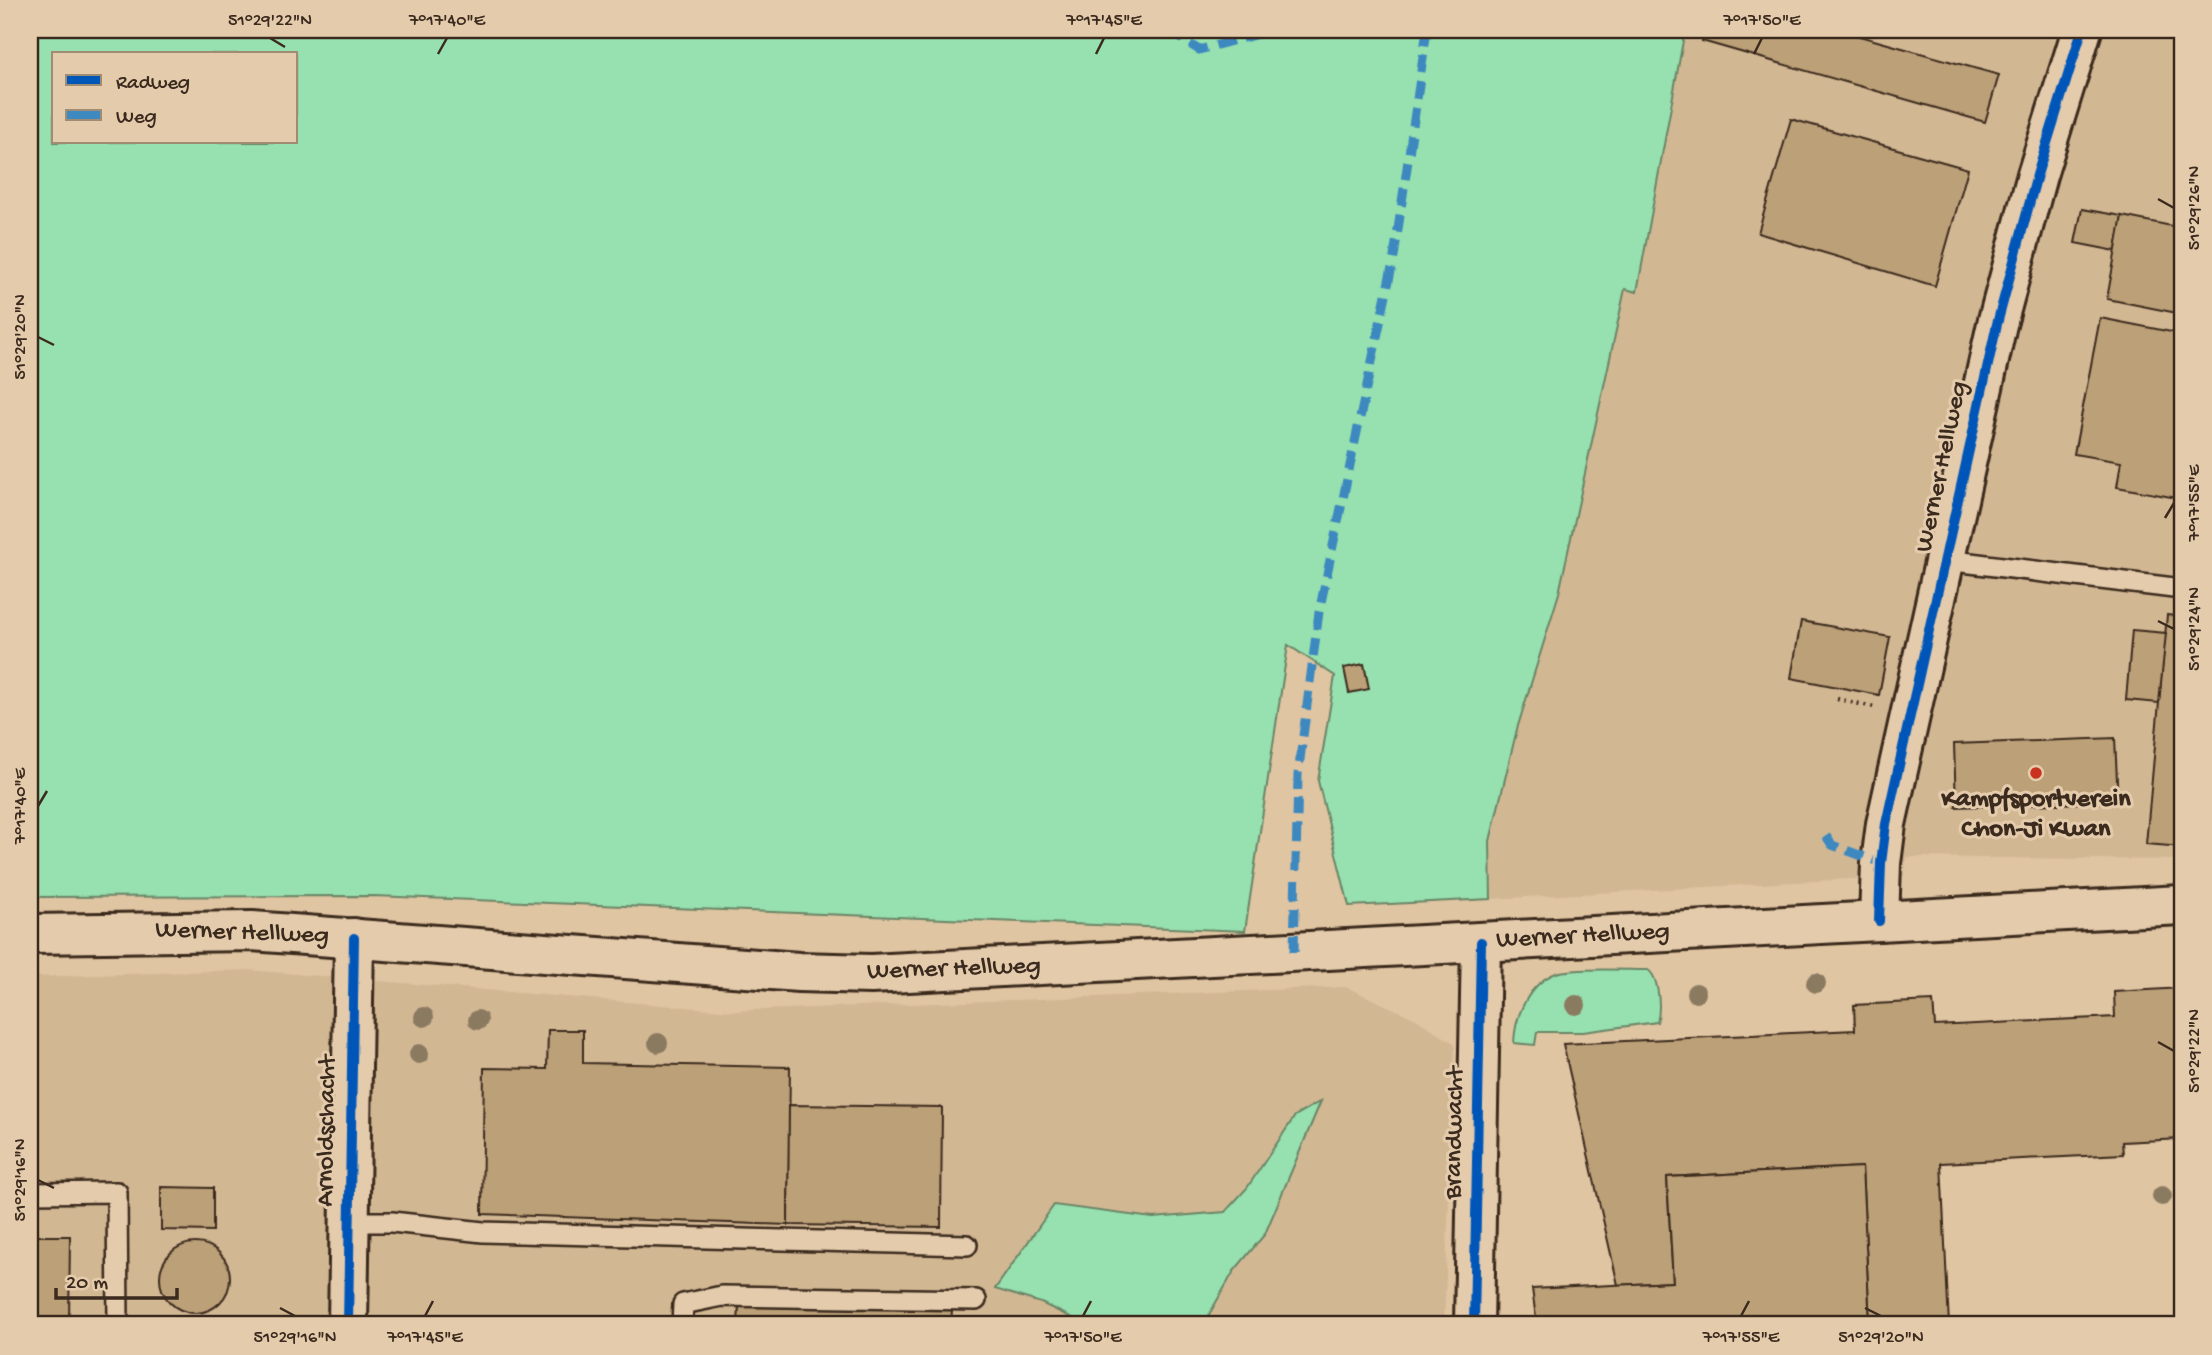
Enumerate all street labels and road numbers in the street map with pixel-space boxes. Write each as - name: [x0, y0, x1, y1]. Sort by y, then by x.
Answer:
- street label: Werner Hellweg: [1910, 379, 1976, 555]
- street label: Werner Hellweg: [155, 915, 329, 953]
- street label: Werner Hellweg: [1495, 917, 1671, 957]
- street label: Werner Hellweg: [867, 951, 1041, 989]
- street label: Arnoldschacht: [311, 1053, 345, 1207]
- street label: Brandwacht: [1439, 1064, 1473, 1201]

